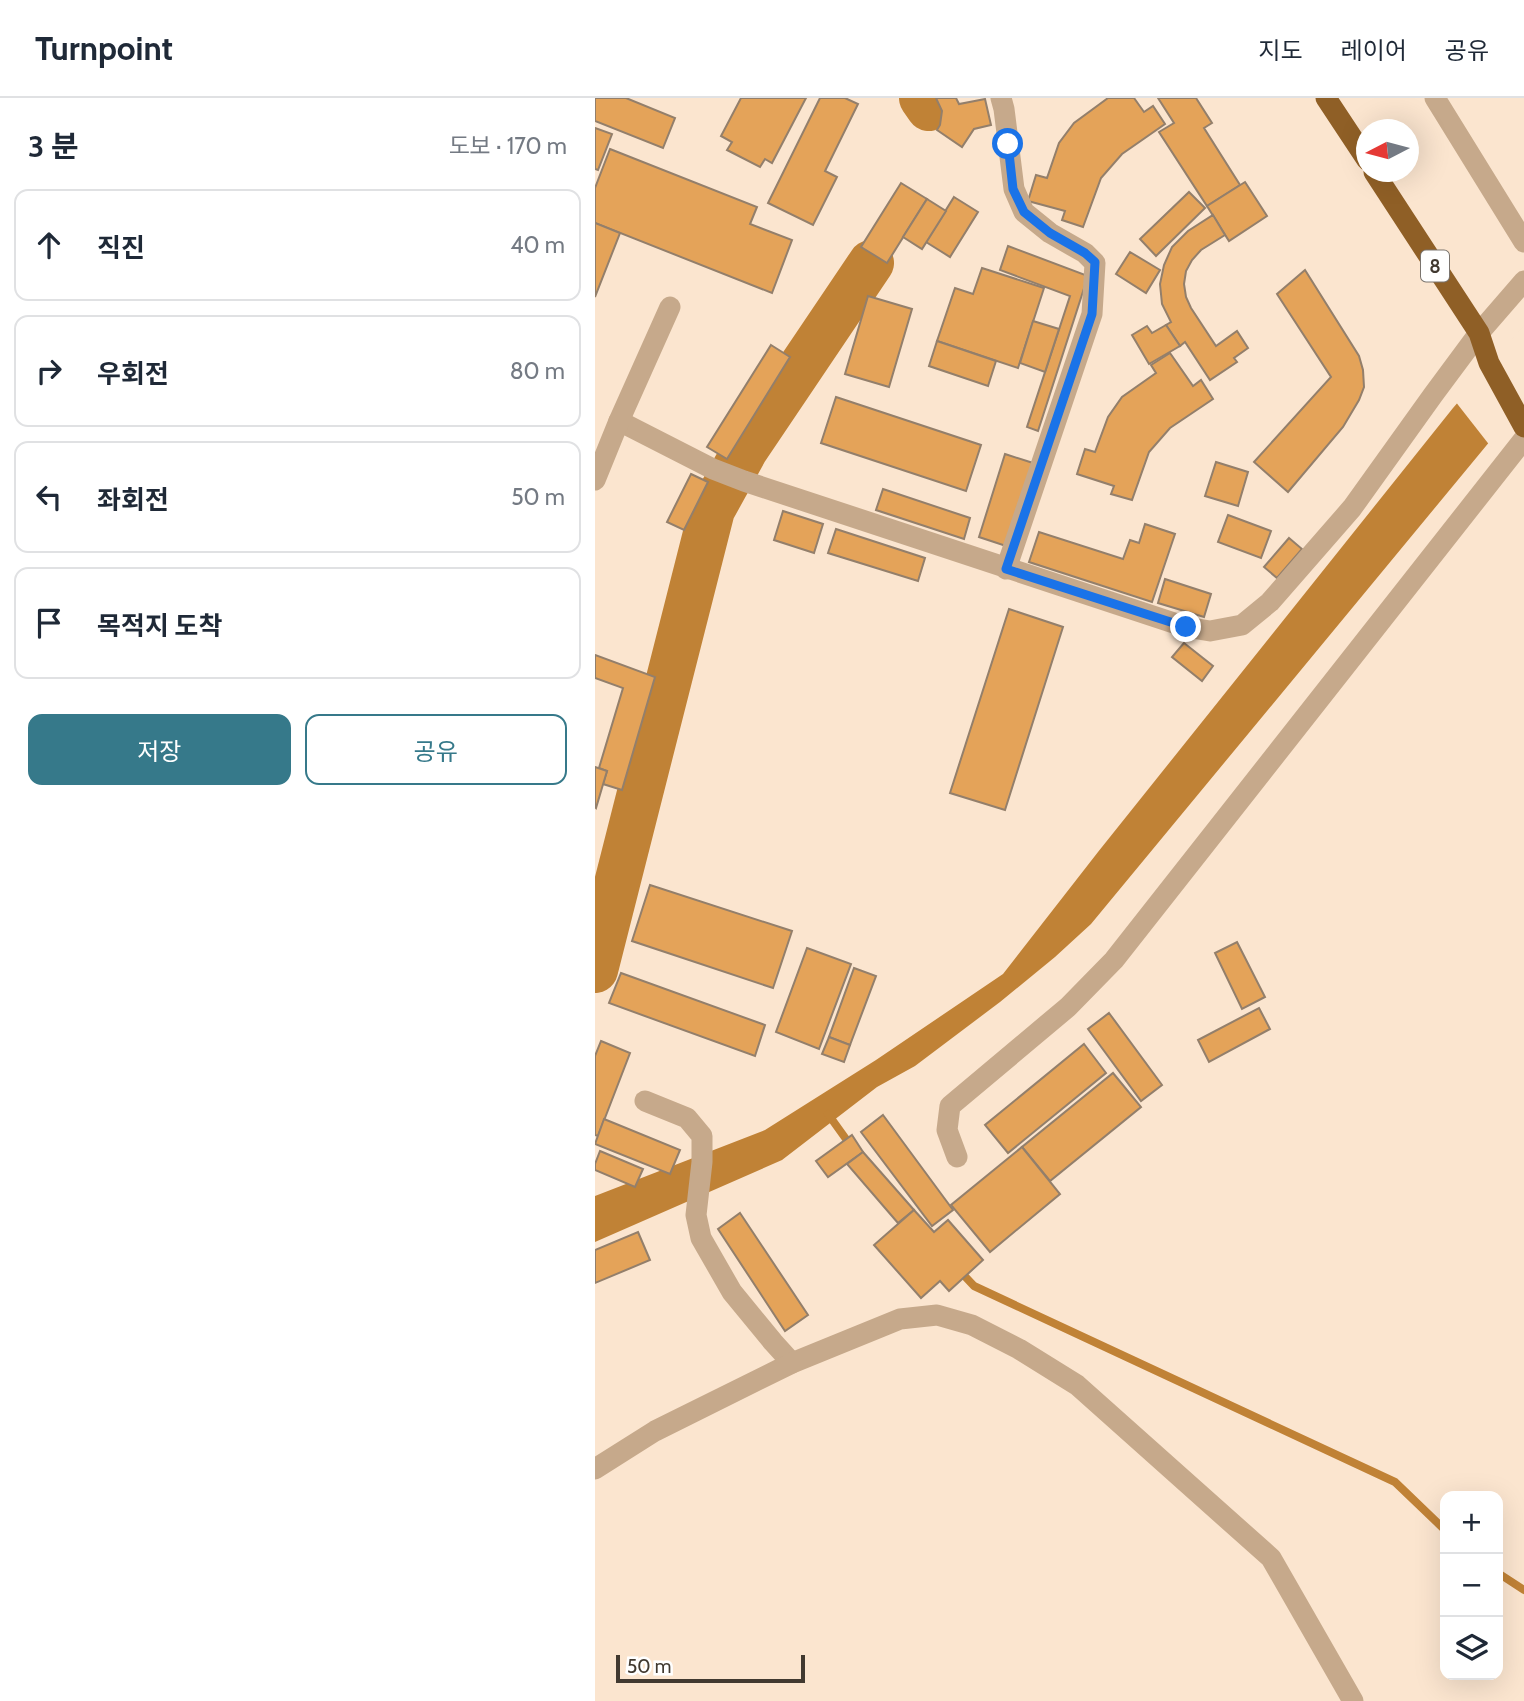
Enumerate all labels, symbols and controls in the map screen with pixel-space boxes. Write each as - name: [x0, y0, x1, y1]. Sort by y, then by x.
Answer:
- text: Turnpoint: [35, 28, 173, 68]
- text: 지도: [1258, 36, 1303, 65]
- text: 레이어: [1341, 36, 1407, 65]
- text: 공유: [1445, 36, 1489, 65]
- north arrow: [1356, 119, 1419, 182]
- text: 3 분: [28, 128, 79, 165]
- route start: [992, 128, 1023, 159]
- text: 도보 · 170 m: [449, 132, 567, 160]
- icon: ahead: [30, 226, 68, 264]
- text: 40 m: [510, 231, 565, 259]
- text: 직진: [97, 232, 145, 264]
- road number: 8: [1421, 250, 1449, 282]
- icon: right: [30, 352, 68, 390]
- text: 80 m: [510, 357, 565, 385]
- text: 우회전: [97, 358, 169, 390]
- icon: left: [30, 478, 68, 516]
- text: 50 m: [511, 483, 565, 511]
- text: 좌회전: [97, 484, 169, 516]
- icon: arrive: [30, 604, 68, 642]
- text: 목적지 도착: [97, 610, 222, 642]
- route end: [1170, 611, 1201, 642]
- button: 저장: [28, 714, 291, 785]
- button: 공유: [305, 714, 567, 785]
- map controls: [1440, 1491, 1503, 1680]
- button: +: [1440, 1491, 1503, 1554]
- button: −: [1440, 1554, 1503, 1617]
- button: layers: [1440, 1617, 1503, 1680]
- scale bar: [616, 1652, 805, 1684]
- text: 50 m: [627, 1655, 671, 1678]

